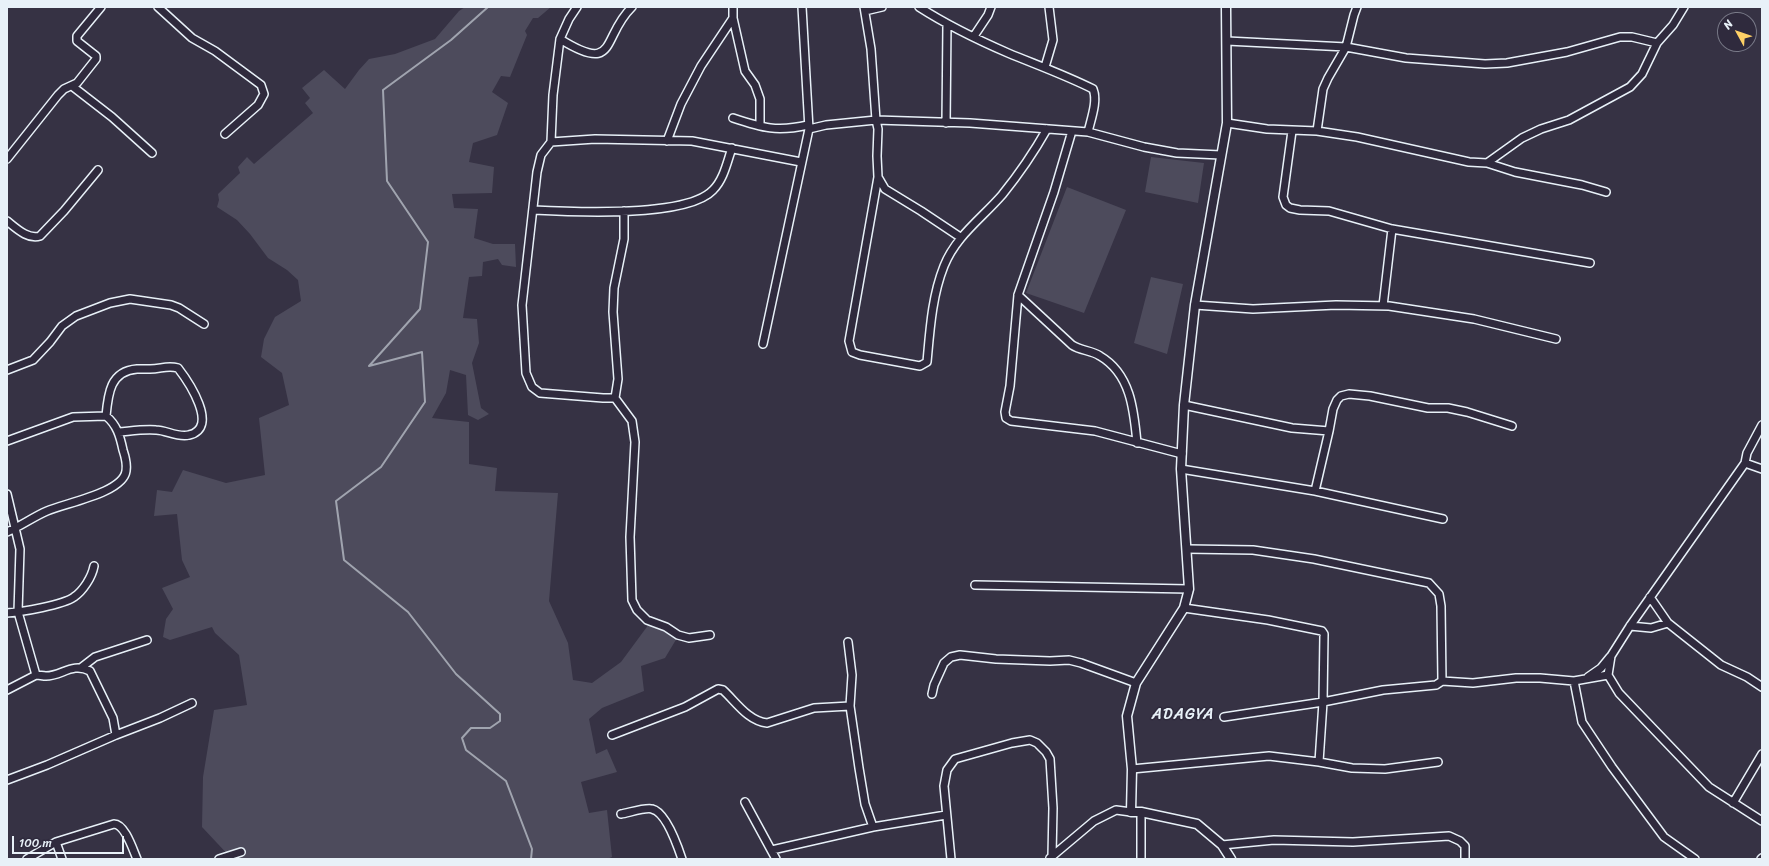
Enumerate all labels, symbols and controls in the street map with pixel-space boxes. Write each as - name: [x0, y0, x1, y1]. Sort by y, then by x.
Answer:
- north arrow: [1717, 12, 1757, 52]
- text: N: [1718, 16, 1738, 34]
- district label: ADAGYA: [1152, 705, 1214, 725]
- scale bar: [14, 828, 126, 854]
- text: 100 m: [19, 832, 52, 854]

